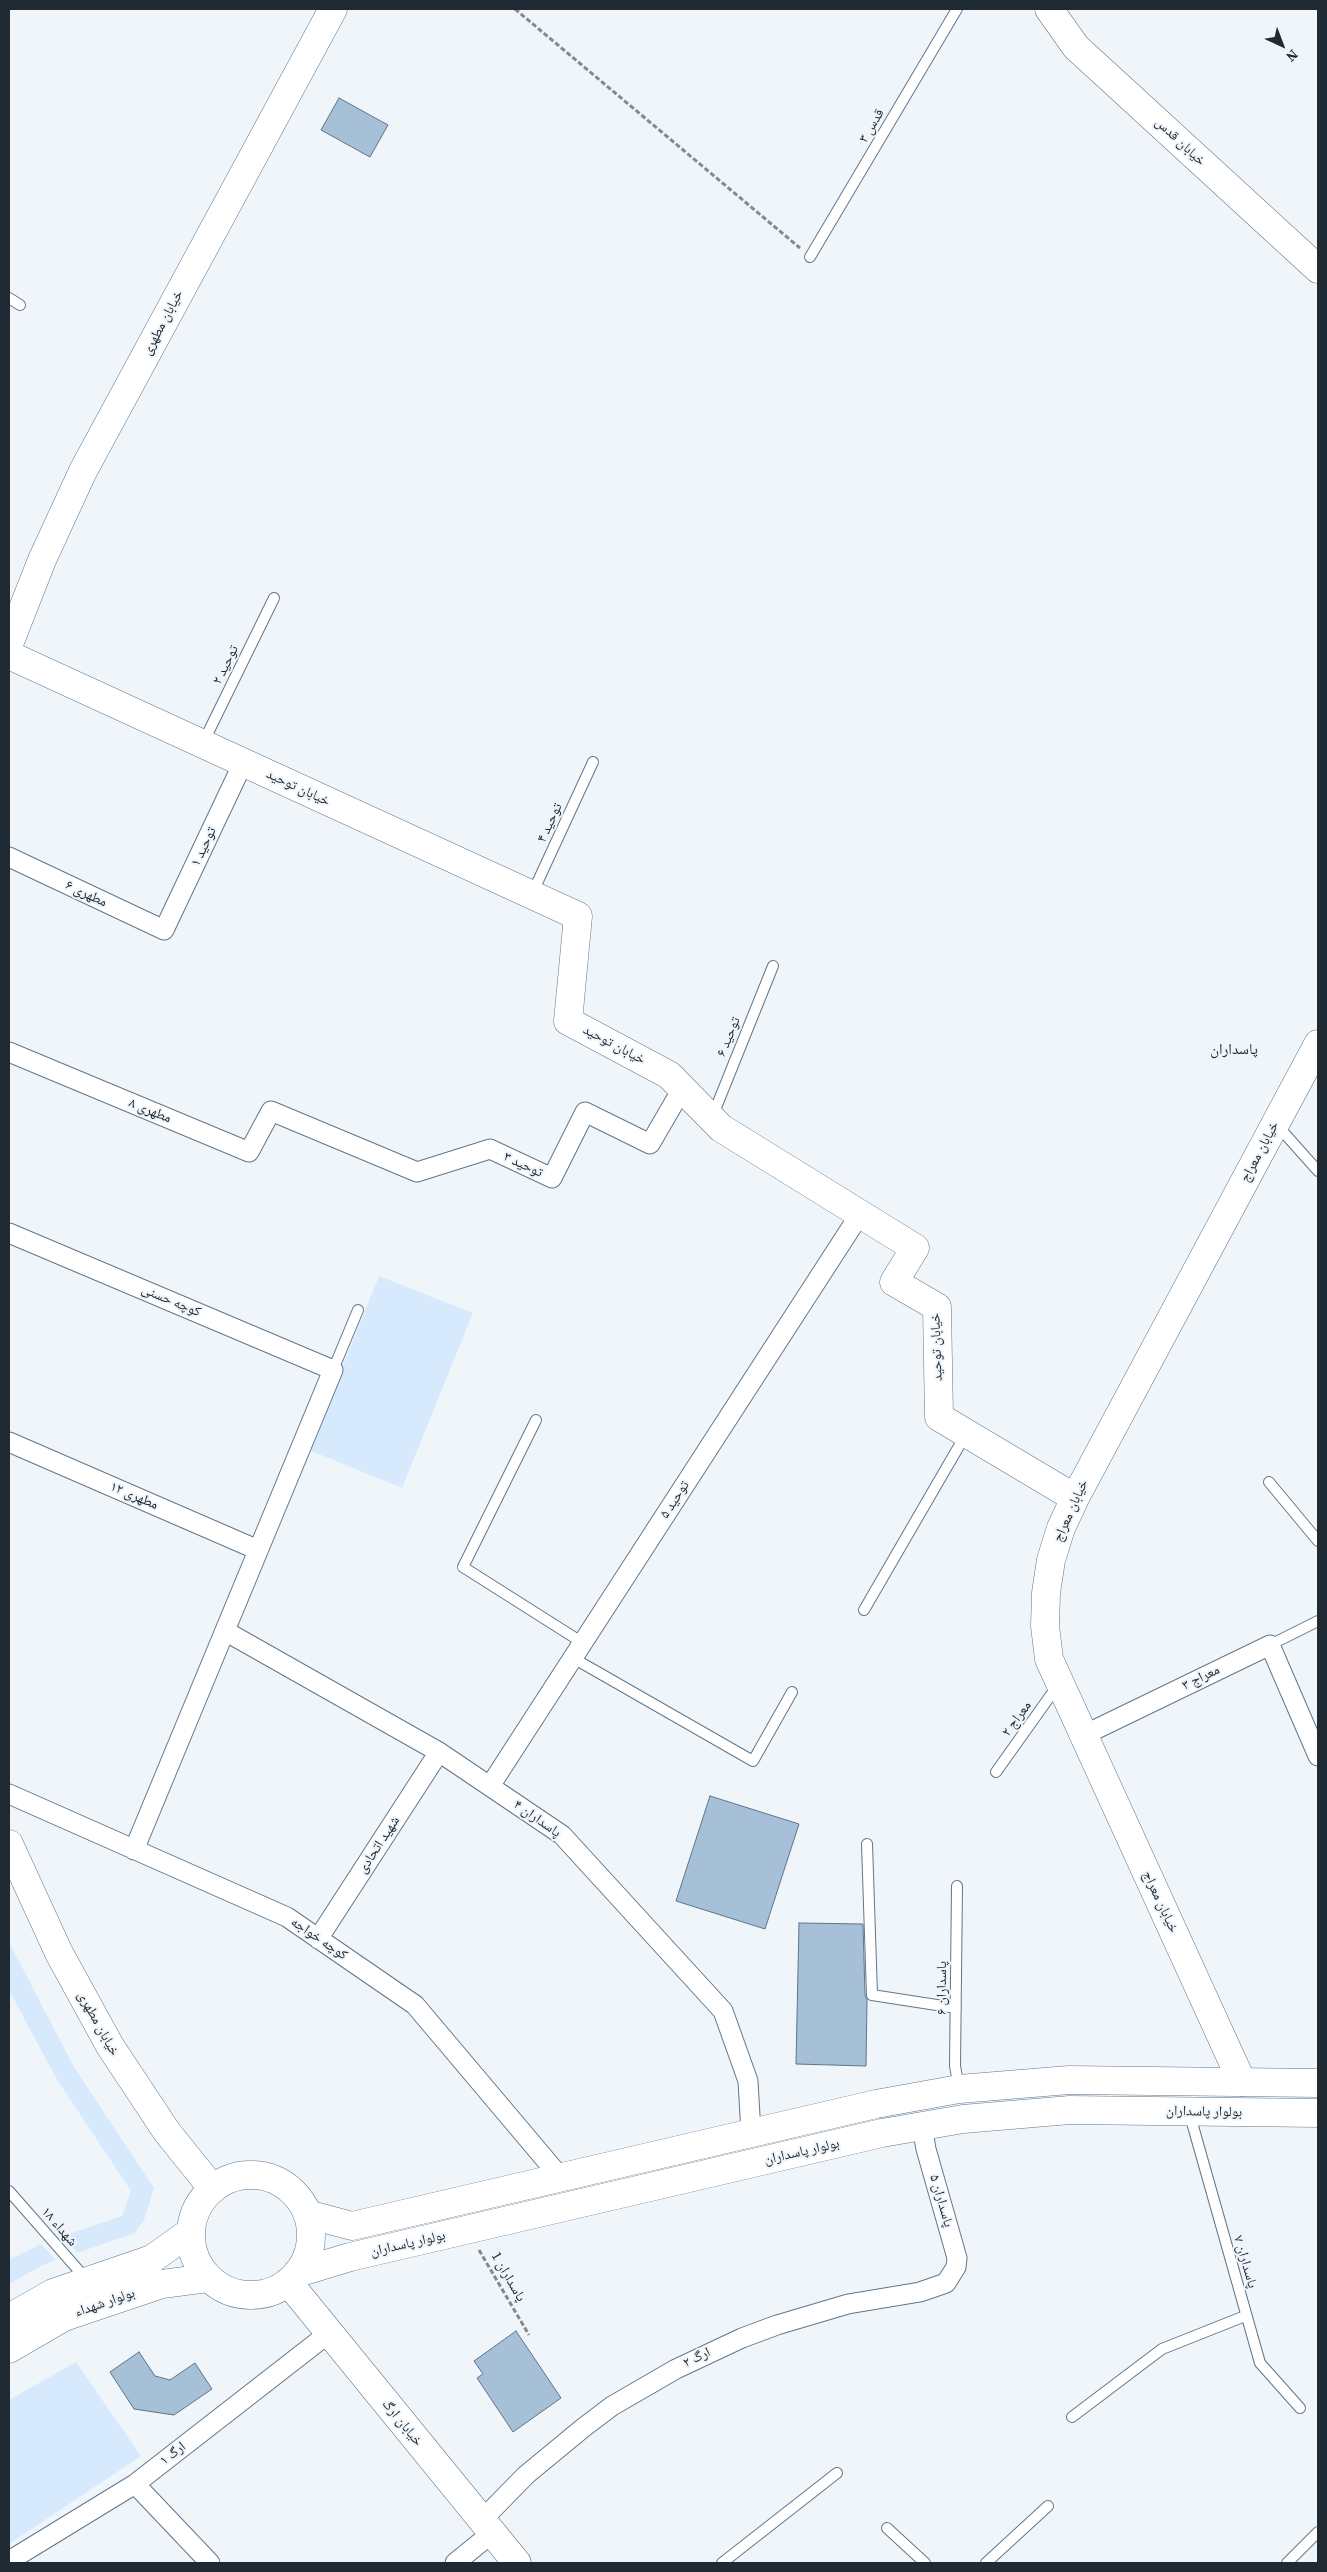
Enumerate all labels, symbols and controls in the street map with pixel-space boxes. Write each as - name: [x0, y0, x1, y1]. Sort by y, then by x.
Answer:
- north arrow: [1257, 20, 1307, 70]
- text: N: [1282, 45, 1303, 67]
- street label: قدس ۳: [856, 106, 888, 146]
- street label: خیابان قدس: [1151, 114, 1209, 170]
- street label: خیابان مطهری: [139, 288, 187, 358]
- street label: توحید ۲: [209, 643, 243, 687]
- street label: خیابان توحید: [264, 766, 332, 810]
- street label: توحید ۴: [534, 801, 566, 845]
- street label: توحید ۱: [188, 825, 220, 869]
- street label: مطهری ۶: [62, 877, 110, 911]
- street label: توحید ۶: [713, 1015, 745, 1059]
- street label: خیابان توحید: [580, 1022, 648, 1068]
- district label: پاسداران: [1210, 1041, 1258, 1059]
- street label: مطهری ۸: [126, 1095, 174, 1127]
- street label: خیابان معراج: [1237, 1119, 1283, 1185]
- street label: توحید ۳: [501, 1149, 545, 1181]
- street label: کوچه حسنی: [139, 1281, 203, 1321]
- street label: خیابان توحید: [927, 1313, 947, 1381]
- street label: خیابان معراج: [1050, 1477, 1092, 1545]
- street label: مطهری ۱۲: [107, 1478, 161, 1514]
- street label: توحید ۵: [657, 1478, 693, 1522]
- street label: معراج ۳: [1180, 1662, 1222, 1694]
- street label: معراج ۲: [999, 1698, 1035, 1740]
- street label: پاسداران ۴: [510, 1797, 564, 1841]
- street label: شهید اتحادی: [354, 1813, 404, 1877]
- street label: خیابان معراج: [1138, 1868, 1182, 1936]
- street label: کوچه خواجه: [287, 1914, 351, 1964]
- street label: پاسداران ۶: [934, 1961, 950, 2015]
- street label: خیابان مطهری: [73, 1989, 123, 2059]
- street label: بولوار پاسداران: [1166, 2103, 1242, 2121]
- street label: بولوار پاسداران: [763, 2135, 841, 2169]
- street label: پاسداران ۵: [925, 2173, 957, 2229]
- street label: شهداء ۱۸: [37, 2204, 81, 2250]
- street label: بولوار پاسداران: [369, 2227, 447, 2261]
- street label: پاسداران ۷: [1229, 2234, 1261, 2290]
- street label: پاسداران 1: [487, 2249, 529, 2305]
- street label: بولوار شهداء: [73, 2285, 137, 2321]
- street label: ارگ ۲: [681, 2344, 713, 2372]
- street label: خیابان ارگ: [378, 2396, 426, 2450]
- street label: ارگ ۱: [157, 2439, 189, 2469]

